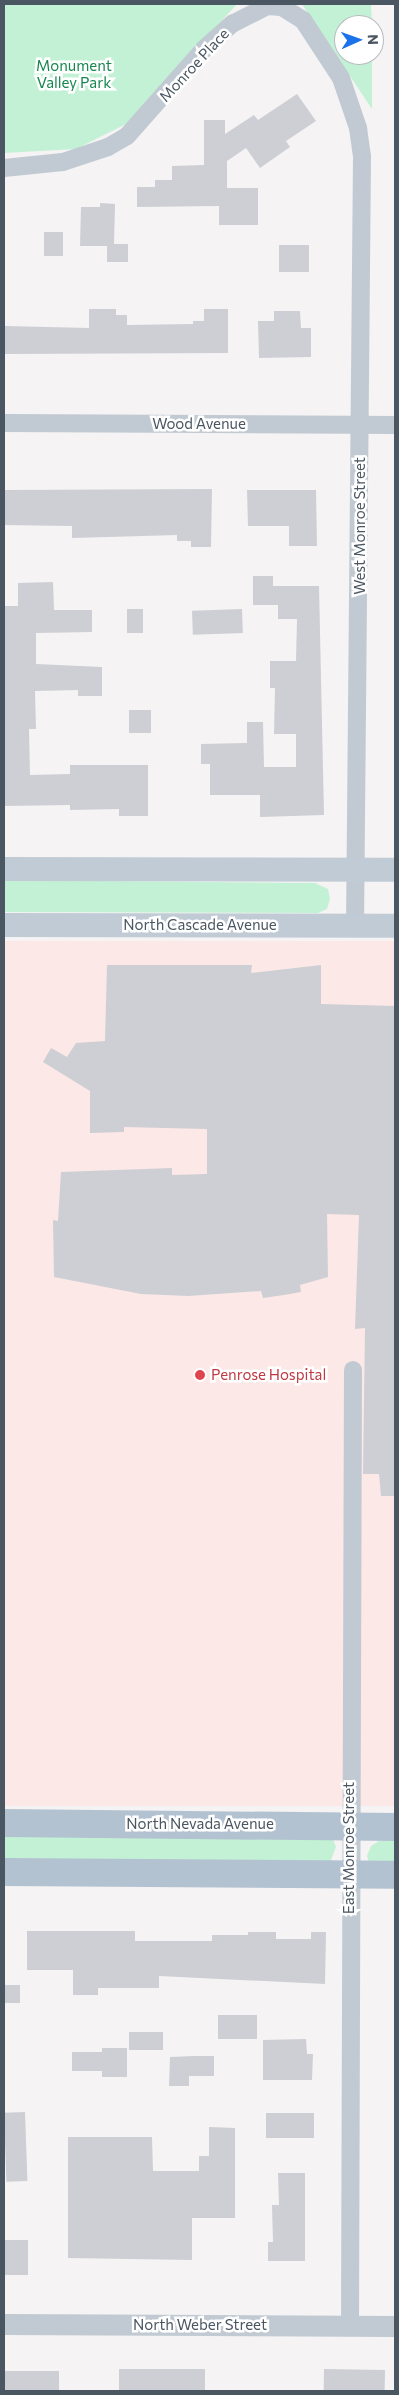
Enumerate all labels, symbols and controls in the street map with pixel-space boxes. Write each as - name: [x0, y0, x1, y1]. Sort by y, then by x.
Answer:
- north arrow: [334, 15, 384, 65]
- street label: Monroe Place: [155, 25, 233, 105]
- text: N: [365, 34, 382, 45]
- park label: Monument Valley Park: [36, 56, 112, 91]
- street label: Wood Avenue: [152, 415, 246, 433]
- street label: West Monroe Street: [351, 457, 369, 595]
- street label: North Cascade Avenue: [123, 916, 277, 934]
- place label: Penrose Hospital: [211, 1366, 326, 1384]
- marker: Penrose Hospital: [193, 1368, 207, 1382]
- street label: East Monroe Street: [340, 1782, 358, 1914]
- street label: North Nevada Avenue: [126, 1815, 274, 1833]
- street label: North Weber Street: [133, 2316, 267, 2334]

